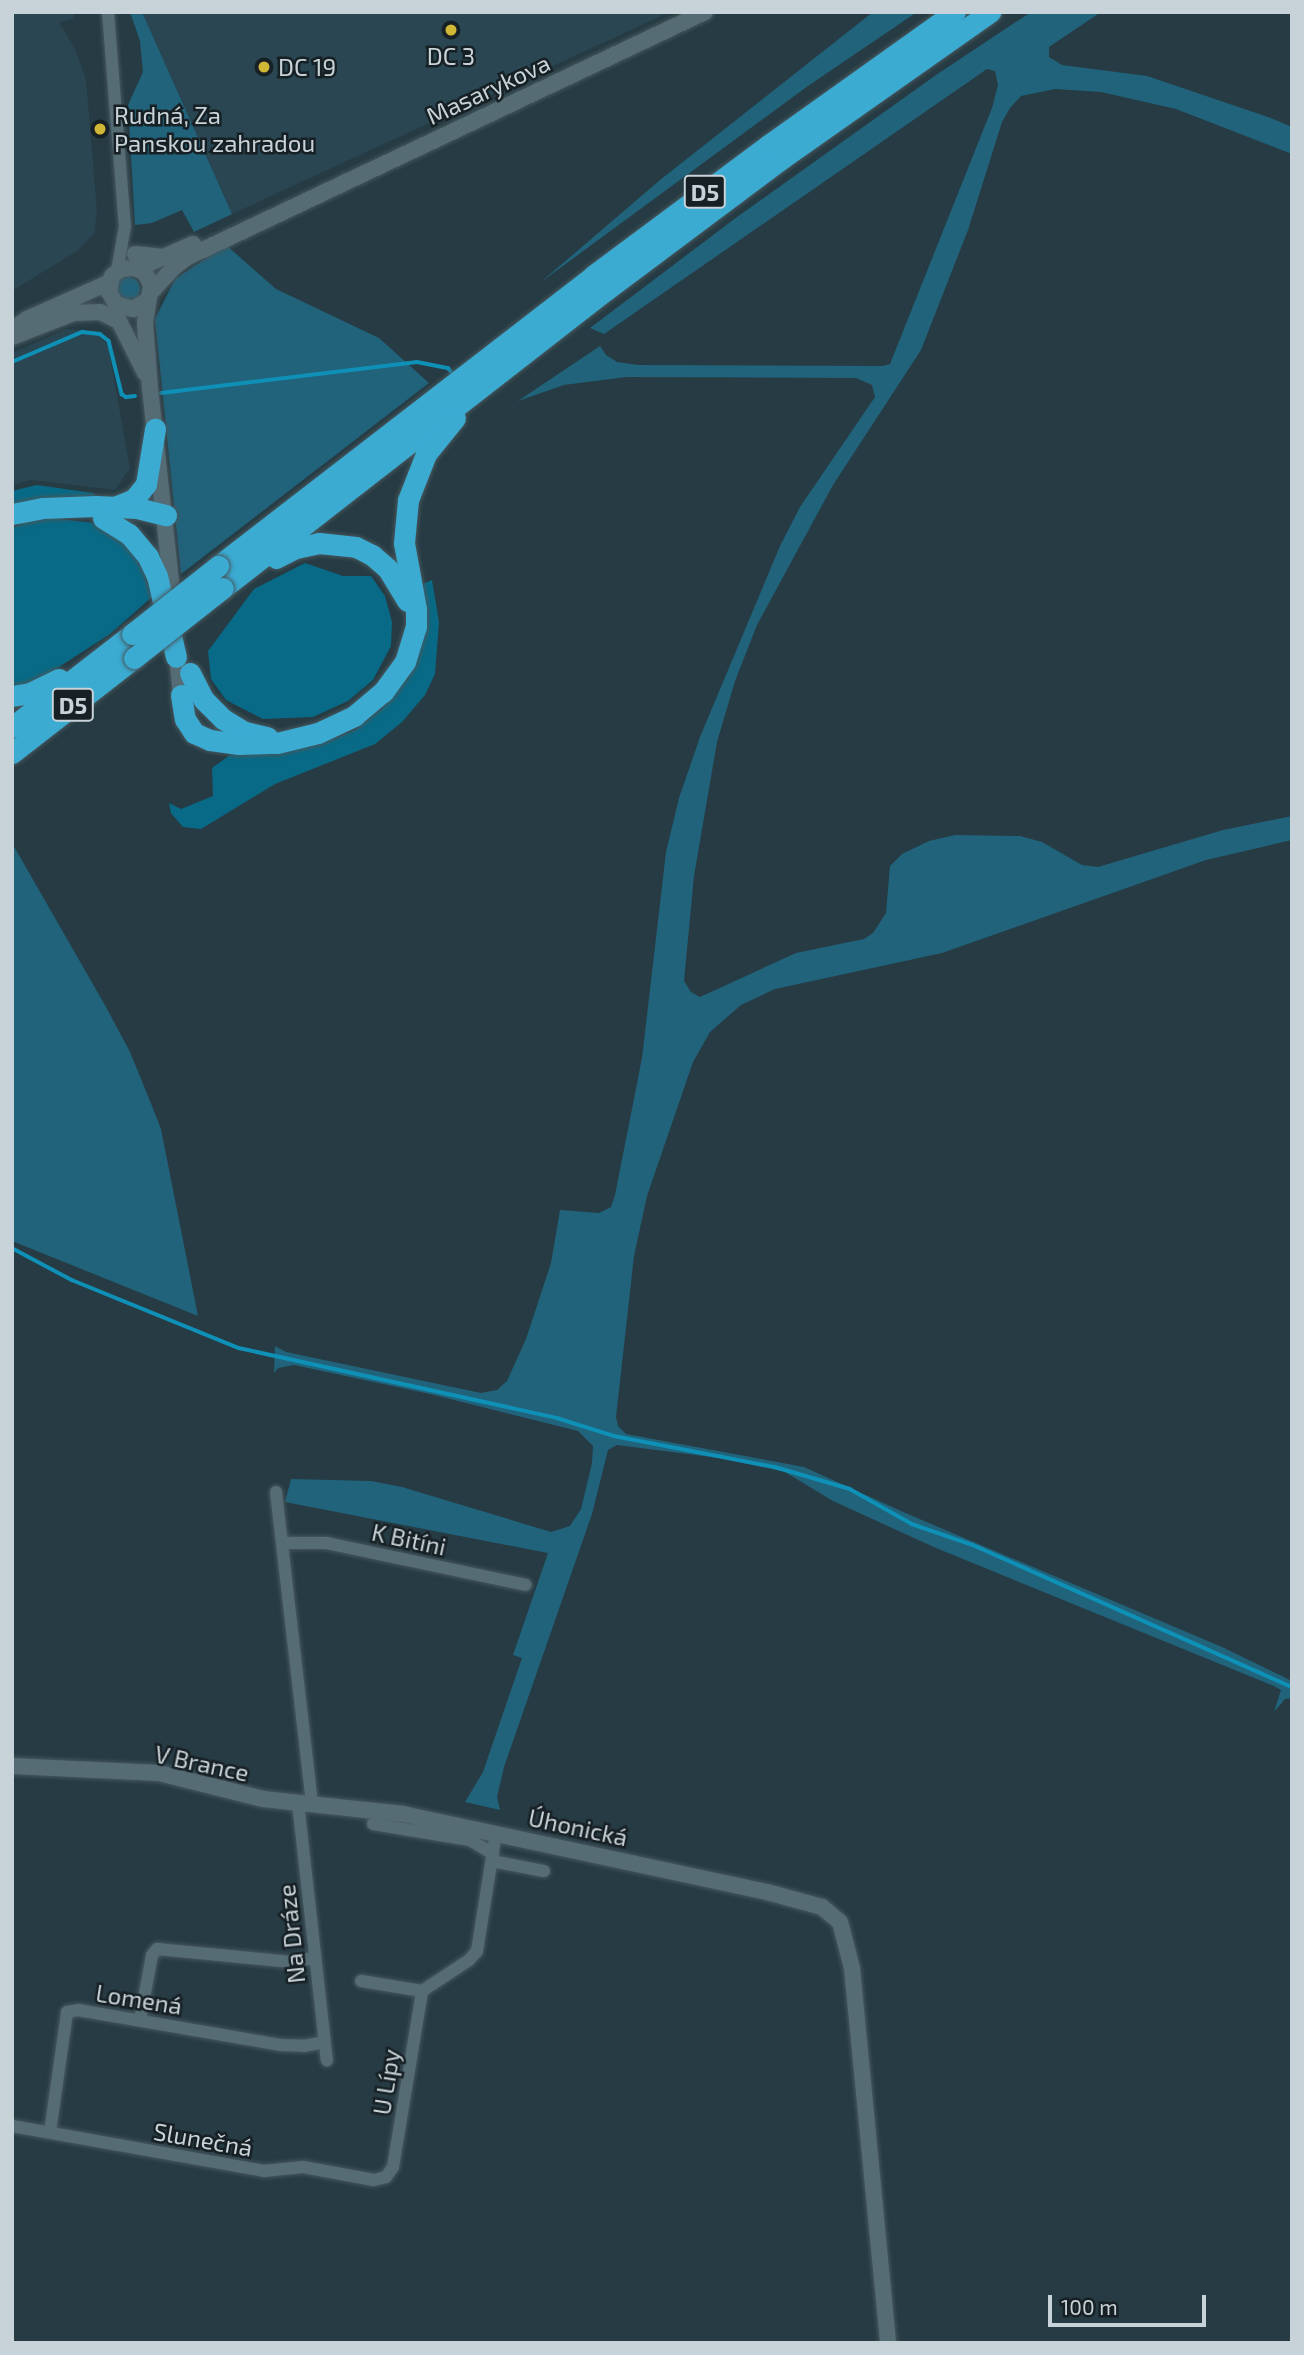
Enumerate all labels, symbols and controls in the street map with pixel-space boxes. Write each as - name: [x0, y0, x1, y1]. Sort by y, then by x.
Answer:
- marker: DC 3: [443, 22, 459, 38]
- place label: DC 3: [427, 42, 475, 70]
- street label: Masarykova: [422, 48, 554, 130]
- place label: DC 19: [278, 53, 336, 81]
- marker: DC 19: [256, 59, 272, 75]
- place label: Rudná, Za Panskou zahradou: [114, 101, 315, 157]
- marker: Rudná, Za Panskou zahradou: [92, 121, 108, 137]
- road number: D5: [682, 172, 728, 211]
- road number: D5: [50, 685, 96, 724]
- street label: K Bitíni: [369, 1517, 449, 1561]
- street label: V Brance: [152, 1739, 252, 1787]
- street label: Úhonická: [526, 1802, 630, 1852]
- street label: Na Dráze: [271, 1883, 311, 1985]
- street label: Lomená: [94, 1978, 184, 2020]
- street label: U Lípy: [367, 2047, 405, 2117]
- street label: Slunečná: [151, 2116, 255, 2162]
- scale bar: [1052, 2282, 1210, 2326]
- text: 100 m: [1061, 2294, 1118, 2319]

